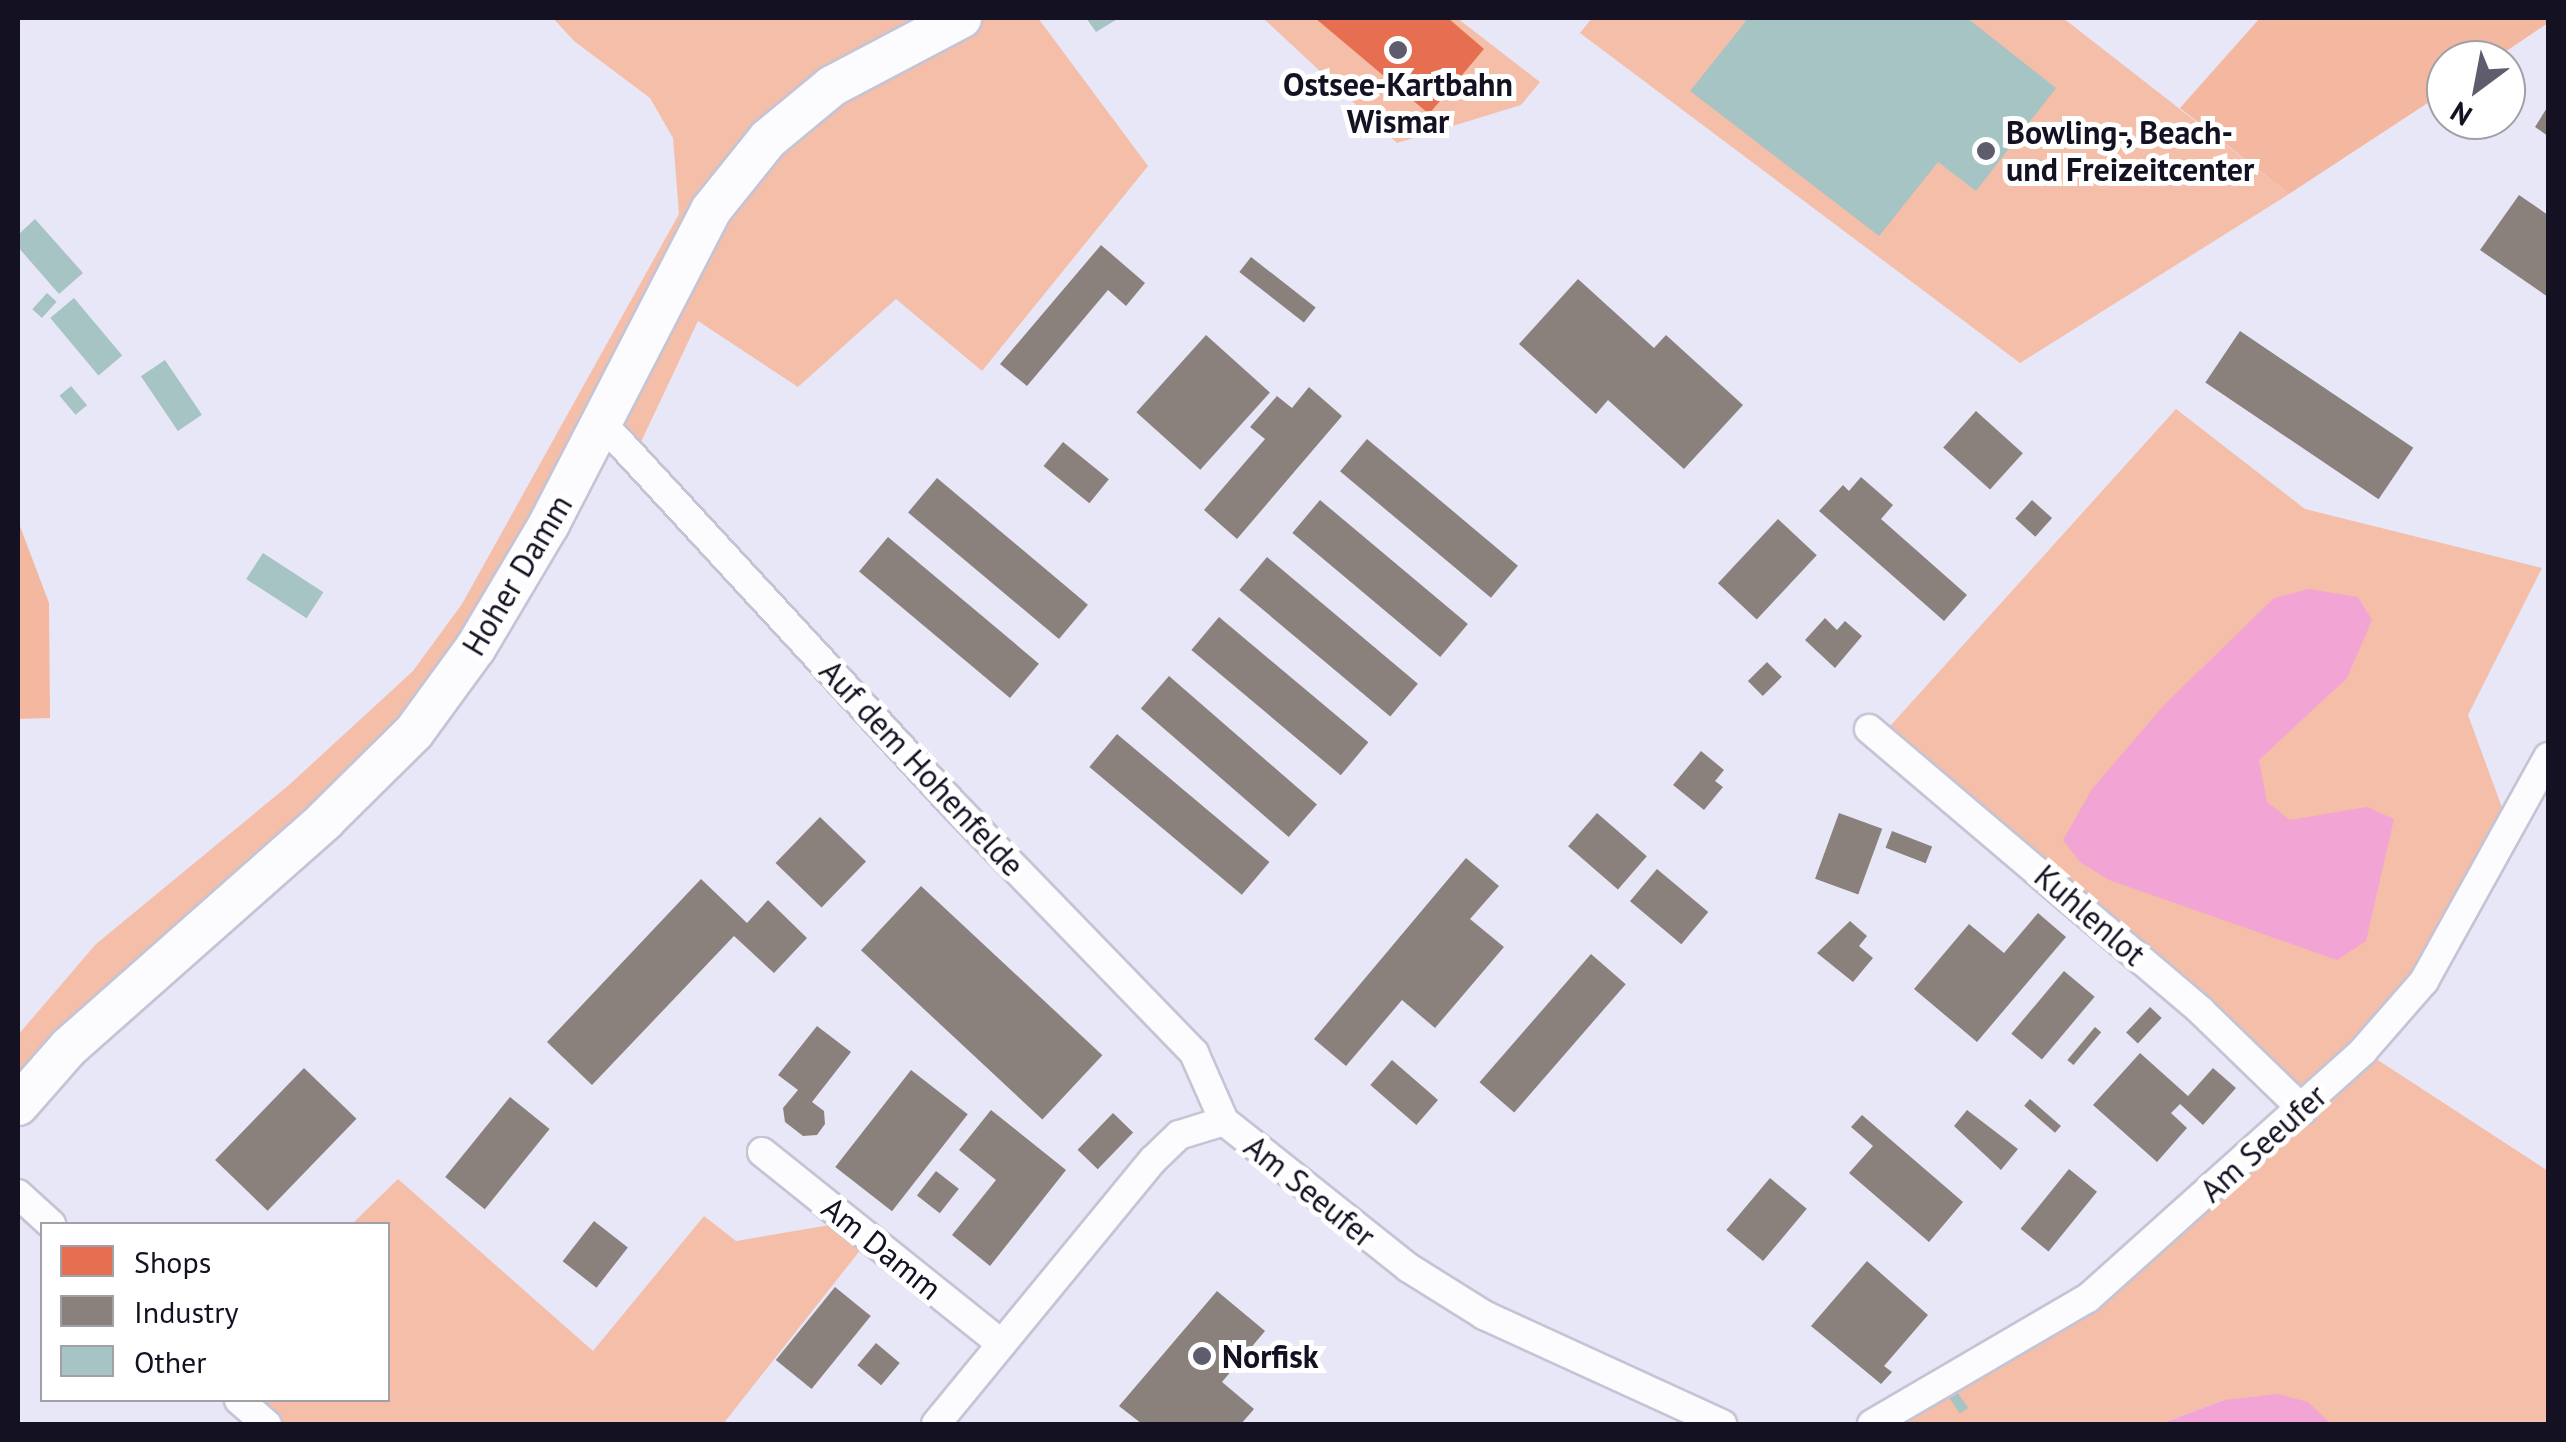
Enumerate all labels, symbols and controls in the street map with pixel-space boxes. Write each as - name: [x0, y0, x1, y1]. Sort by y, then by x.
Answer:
- marker: Ostsee-Kartbahn Wismar: [1387, 39, 1409, 61]
- north arrow: [2426, 40, 2526, 140]
- place label: Ostsee-Kartbahn Wismar: [1283, 66, 1513, 141]
- text: N: [2443, 94, 2479, 135]
- place label: Bowling-, Beach- und Freizeitcenter: [2006, 114, 2254, 189]
- marker: Bowling-, Beach- und Freizeitcenter: [1975, 140, 1997, 162]
- street label: Hoher Damm: [454, 488, 580, 662]
- street label: Auf dem Hohenfelde: [812, 652, 1032, 884]
- street label: Kuhlenlot: [2027, 857, 2153, 973]
- street label: Am Seeufer: [2192, 1076, 2334, 1210]
- street label: Am Seeufer: [1237, 1127, 1383, 1255]
- street label: Am Damm: [815, 1188, 949, 1308]
- legend: [40, 1222, 390, 1402]
- text: Shops: [134, 1242, 211, 1281]
- text: Industry: [134, 1292, 238, 1331]
- place label: Norfisk: [1222, 1337, 1318, 1375]
- text: Other: [134, 1342, 207, 1381]
- marker: Norfisk: [1191, 1345, 1213, 1367]

